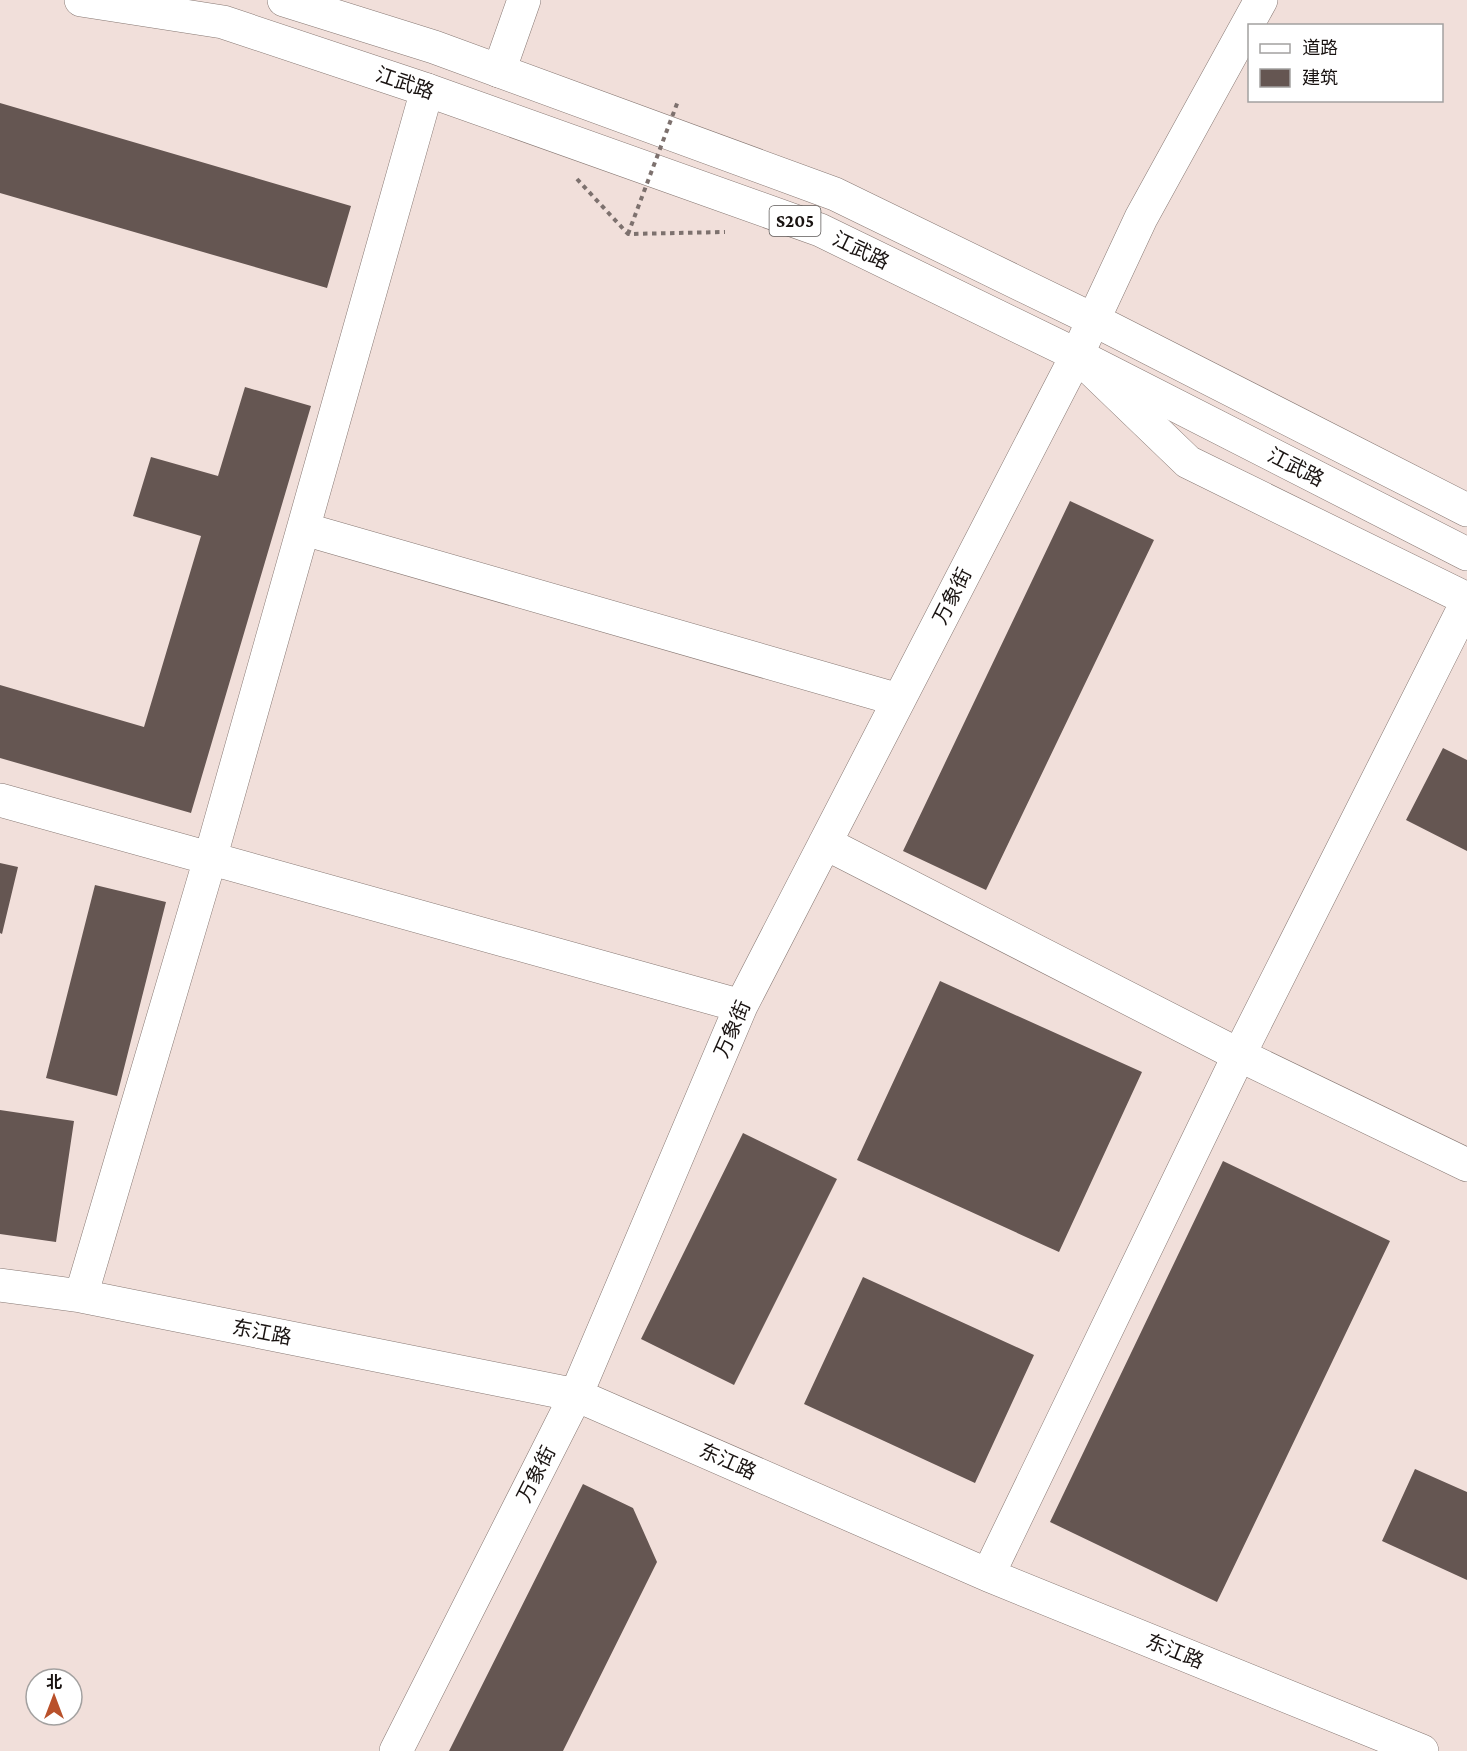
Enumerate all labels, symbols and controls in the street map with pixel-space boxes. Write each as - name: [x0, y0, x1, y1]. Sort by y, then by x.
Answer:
- legend: [1248, 24, 1443, 102]
- text: 道路: [1302, 38, 1338, 58]
- street label: 江武路: [373, 63, 437, 103]
- text: 建筑: [1302, 68, 1338, 88]
- road number: S205: [770, 206, 820, 236]
- street label: 江武路: [829, 227, 893, 273]
- street label: 江武路: [1264, 444, 1328, 490]
- street label: 万象街: [929, 564, 975, 628]
- street label: 万象街: [710, 997, 754, 1061]
- street label: 东江路: [230, 1315, 294, 1349]
- street label: 东江路: [696, 1439, 760, 1483]
- street label: 万象街: [513, 1442, 559, 1506]
- street label: 东江路: [1143, 1630, 1207, 1672]
- north arrow: [24, 1667, 84, 1727]
- text: 北: [46, 1674, 62, 1691]

